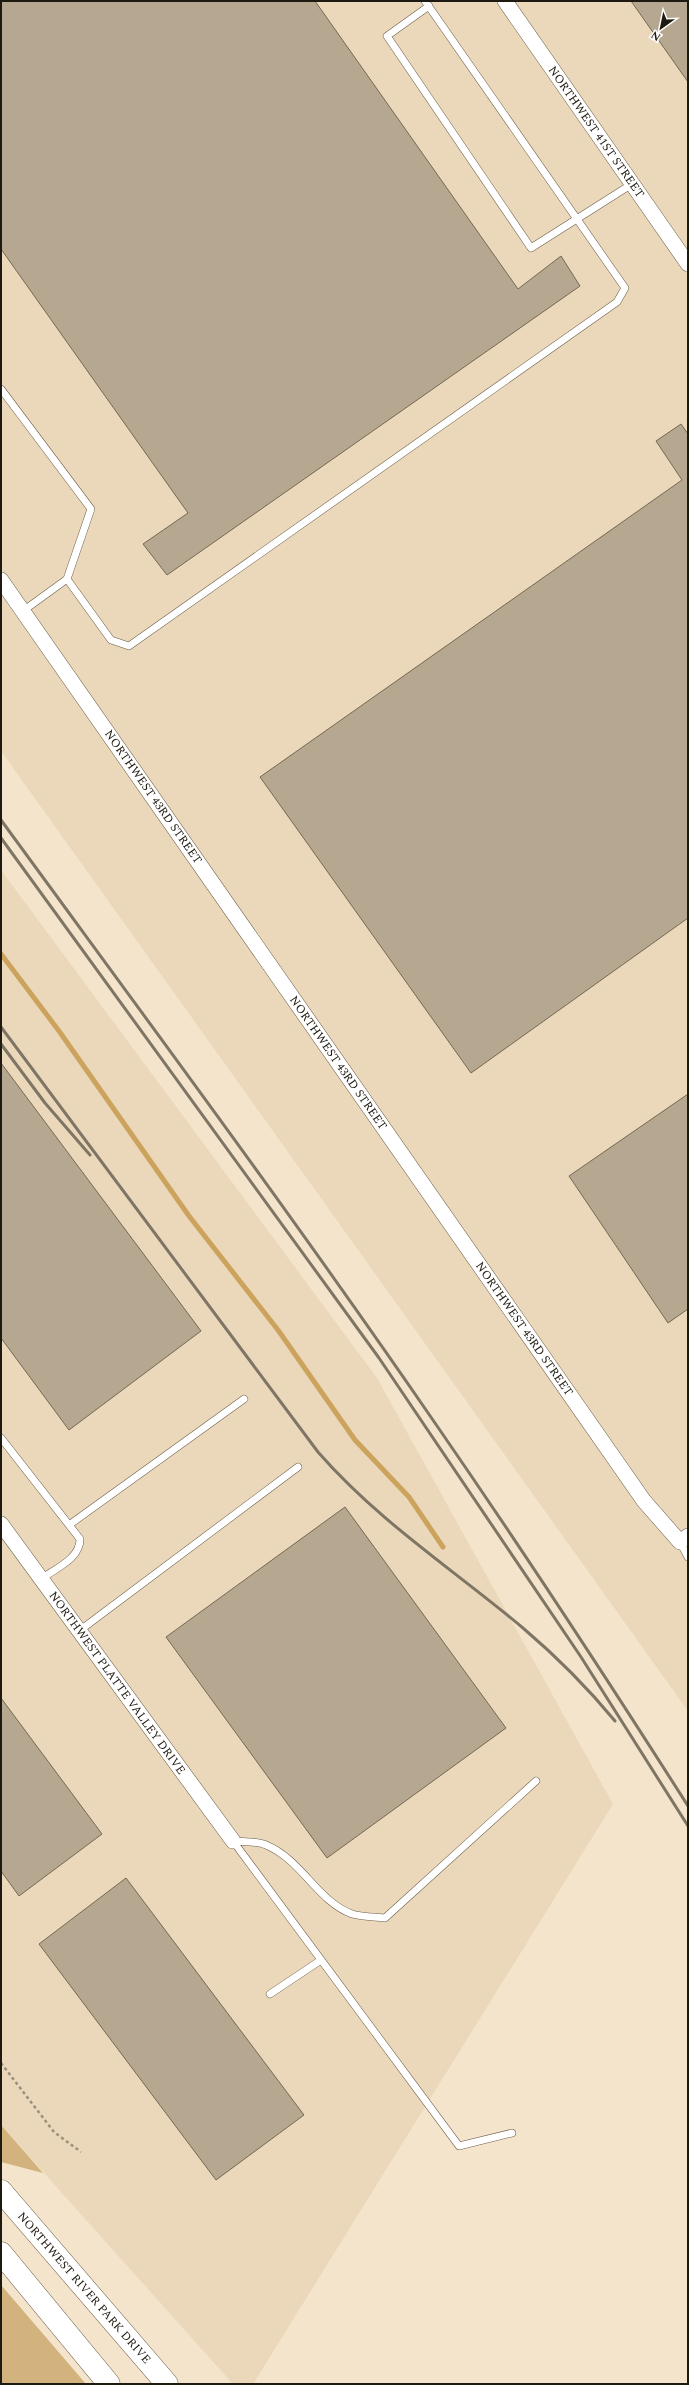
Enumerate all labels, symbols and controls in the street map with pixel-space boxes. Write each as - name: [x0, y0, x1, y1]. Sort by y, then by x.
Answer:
- north arrow: [641, 8, 681, 48]
- text: N: [647, 26, 664, 46]
- street label: NORTHWEST 41ST STREET: [543, 62, 649, 202]
- street label: NORTHWEST 43RD STREET: [99, 726, 207, 868]
- street label: NORTHWEST 43RD STREET: [284, 992, 392, 1134]
- street label: NORTHWEST 43RD STREET: [470, 1258, 578, 1400]
- street label: NORTHWEST PLATTE VALLEY DRIVE: [44, 1587, 190, 1779]
- street label: NORTHWEST RIVER PARK DRIVE: [13, 2208, 155, 2368]

